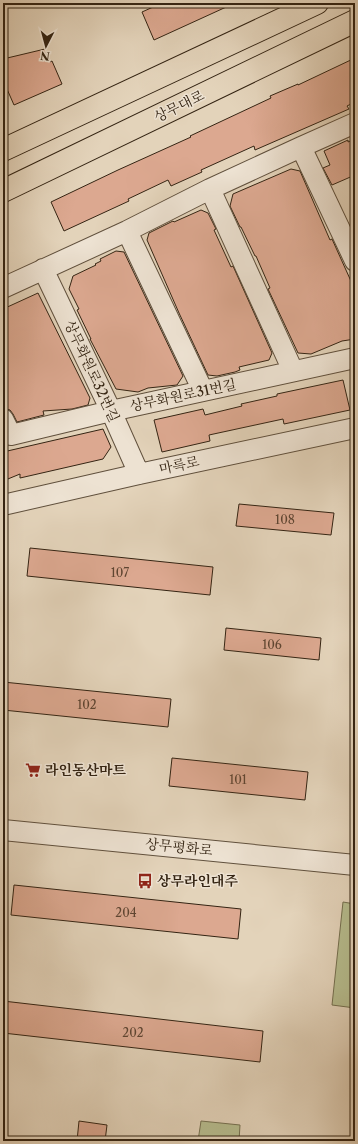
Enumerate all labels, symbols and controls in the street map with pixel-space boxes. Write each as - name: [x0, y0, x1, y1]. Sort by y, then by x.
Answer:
- north arrow: [26, 26, 66, 66]
- text: N: [39, 48, 50, 63]
- street label: 상무대로: [151, 86, 208, 126]
- street label: 상무화원로32번길: [61, 317, 123, 425]
- street label: 상무화원로31번길: [128, 375, 238, 415]
- street label: 마륵로: [157, 452, 201, 478]
- house number: 108: [275, 512, 295, 527]
- house number: 107: [111, 565, 129, 580]
- house number: 106: [262, 637, 282, 652]
- house number: 102: [77, 697, 97, 712]
- supermarket icon: 라인동산마트: [24, 761, 42, 779]
- place label: 라인동산마트: [45, 761, 127, 779]
- house number: 101: [229, 772, 247, 787]
- street label: 상무평화로: [144, 835, 214, 860]
- bus stop icon: 상무라인대주: [136, 872, 154, 890]
- place label: 상무라인대주: [157, 872, 239, 890]
- house number: 204: [115, 905, 137, 920]
- house number: 202: [122, 1025, 144, 1040]

